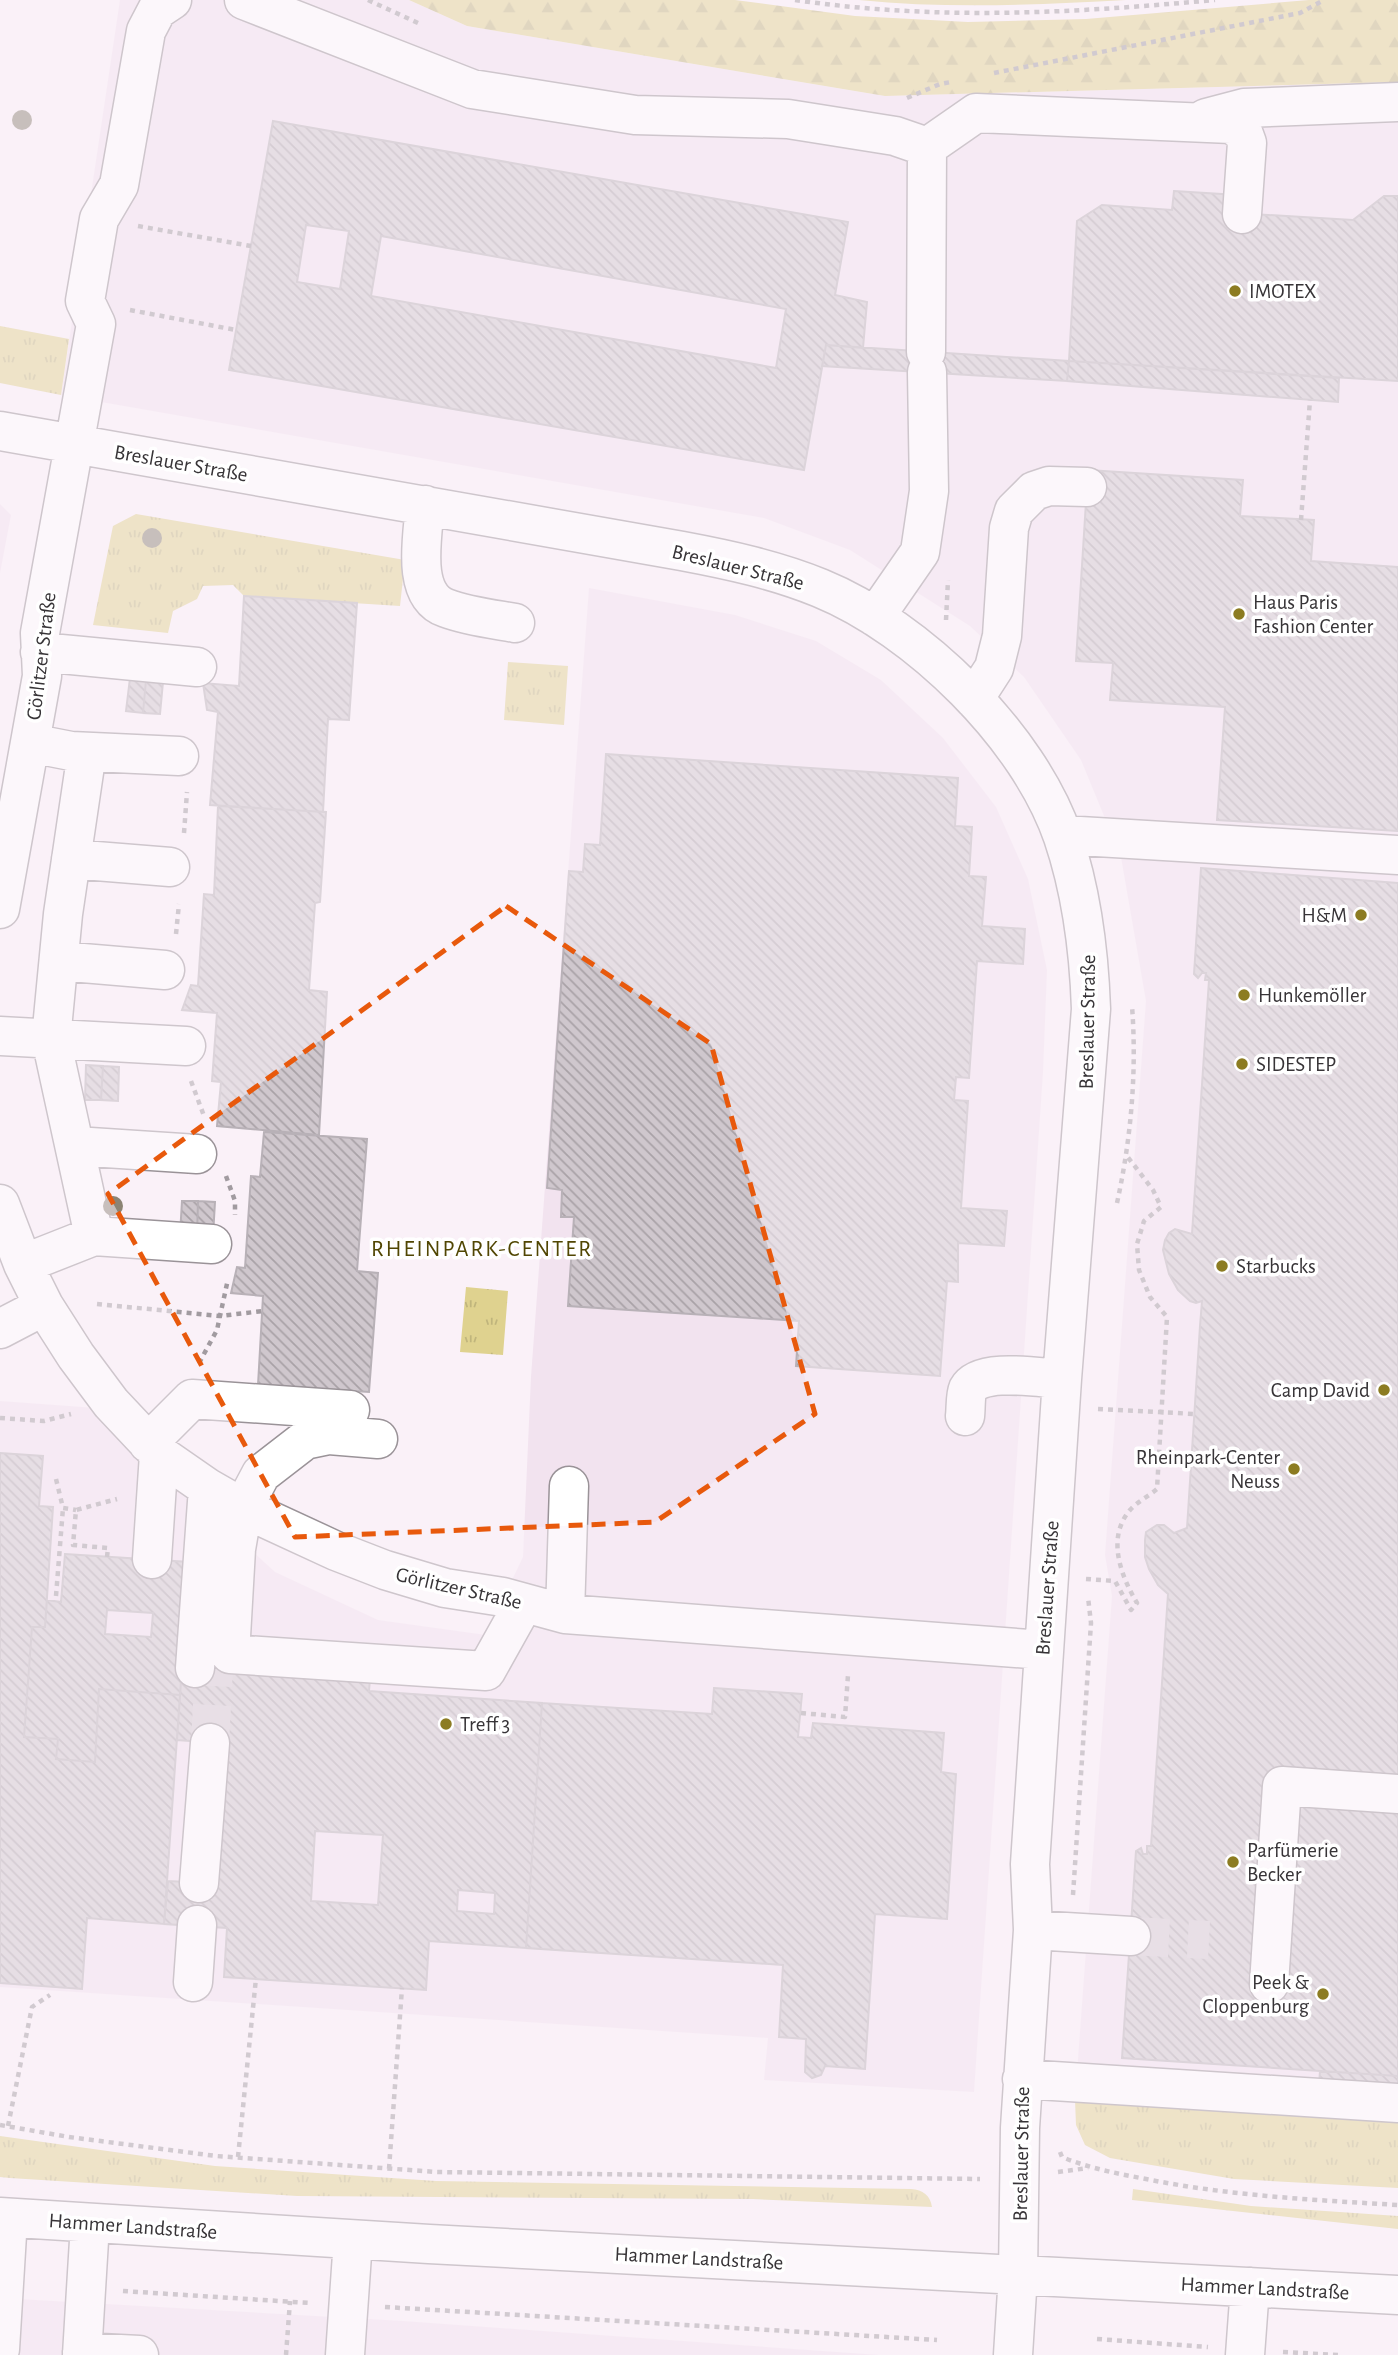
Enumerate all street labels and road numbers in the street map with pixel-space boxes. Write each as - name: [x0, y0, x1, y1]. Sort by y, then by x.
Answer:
- street label: Breslauer Straße: [113, 441, 249, 486]
- street label: Breslauer Straße: [670, 541, 806, 594]
- street label: Görlitzer Straße: [23, 591, 60, 721]
- street label: Breslauer Straße: [1076, 954, 1099, 1090]
- street label: Breslauer Straße: [1032, 1520, 1063, 1656]
- street label: Görlitzer Straße: [394, 1564, 524, 1613]
- street label: Breslauer Straße: [1010, 2086, 1033, 2222]
- street label: Hammer Landstraße: [48, 2210, 218, 2243]
- street label: Hammer Landstraße: [614, 2244, 784, 2273]
- street label: Hammer Landstraße: [1180, 2274, 1350, 2303]

